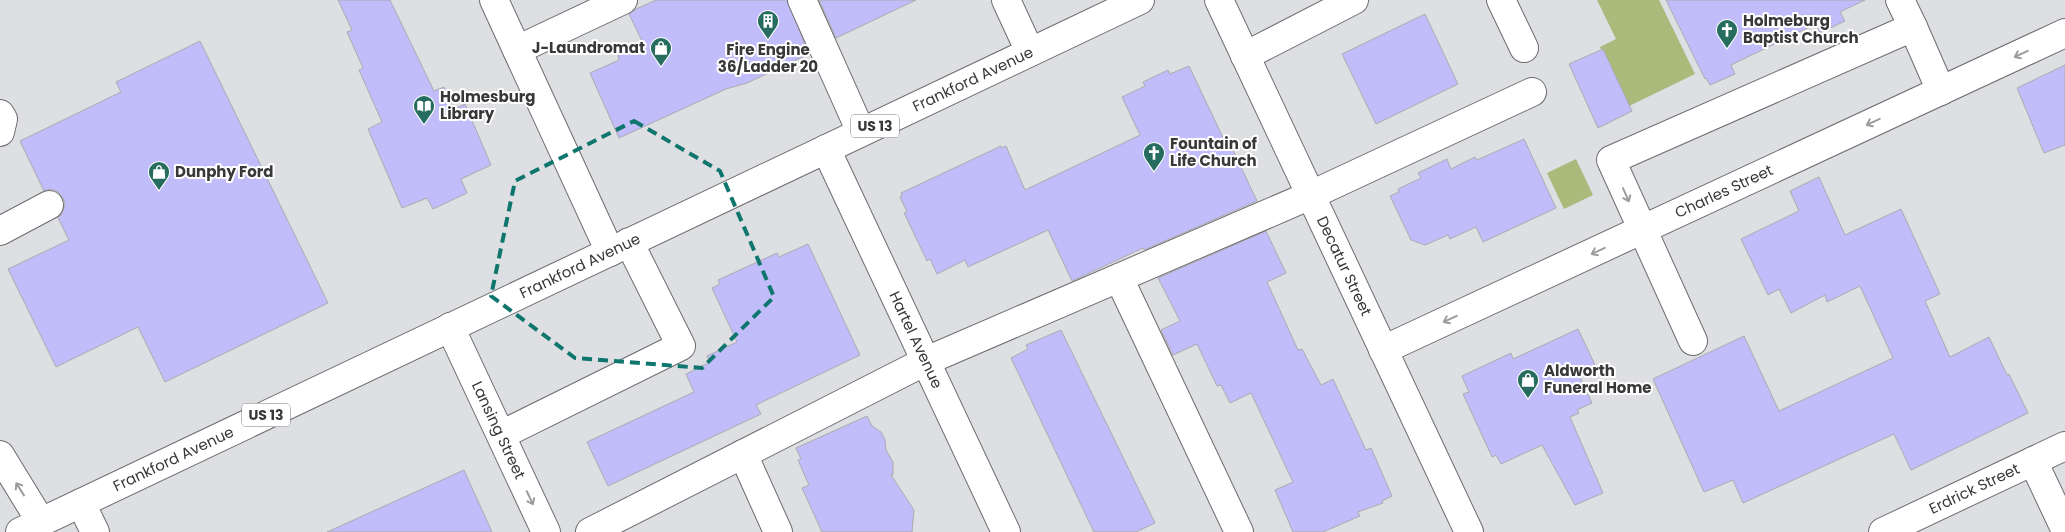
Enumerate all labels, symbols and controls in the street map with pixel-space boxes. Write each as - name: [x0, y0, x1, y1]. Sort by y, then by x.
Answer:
- building icon: Fire Engine 36/Ladder 20: [756, 9, 780, 40]
- place label: Holmeburg Baptist Church: [1743, 10, 1859, 48]
- church icon: Holmeburg Baptist Church: [1715, 18, 1739, 49]
- shop icon: J-Laundromat: [649, 36, 673, 67]
- place label: J-Laundromat: [532, 37, 645, 58]
- place label: Fire Engine 36/Ladder 20: [718, 39, 818, 77]
- street label: Frankford Avenue: [909, 41, 1037, 117]
- one-way arrow: [2014, 49, 2029, 59]
- place label: Holmesburg Library: [440, 86, 535, 124]
- library icon: Holmesburg Library: [412, 94, 436, 125]
- road number: US 13: [851, 114, 899, 138]
- one-way arrow: [1866, 117, 1881, 127]
- place label: Fountain of Life Church: [1170, 133, 1258, 171]
- church icon: Fountain of Life Church: [1142, 141, 1166, 172]
- street label: Charles Street: [1671, 159, 1776, 223]
- shop icon: Dunphy Ford: [147, 160, 171, 191]
- place label: Dunphy Ford: [175, 161, 273, 182]
- one-way arrow: [1622, 187, 1632, 202]
- street label: Decatur Street: [1312, 213, 1377, 319]
- street label: Frankford Avenue: [516, 228, 644, 303]
- one-way arrow: [1591, 246, 1606, 256]
- street label: Hartel Avenue: [884, 288, 948, 392]
- one-way arrow: [1443, 314, 1458, 324]
- place label: Aldworth Funeral Home: [1544, 360, 1652, 398]
- shop icon: Aldworth Funeral Home: [1516, 368, 1540, 399]
- street label: Lansing Street: [467, 378, 531, 482]
- road number: US 13: [242, 404, 290, 426]
- street label: Frankford Avenue: [110, 421, 237, 496]
- street label: Erdrick Street: [1925, 458, 2023, 519]
- one-way arrow: [15, 482, 25, 496]
- one-way arrow: [526, 490, 536, 505]

